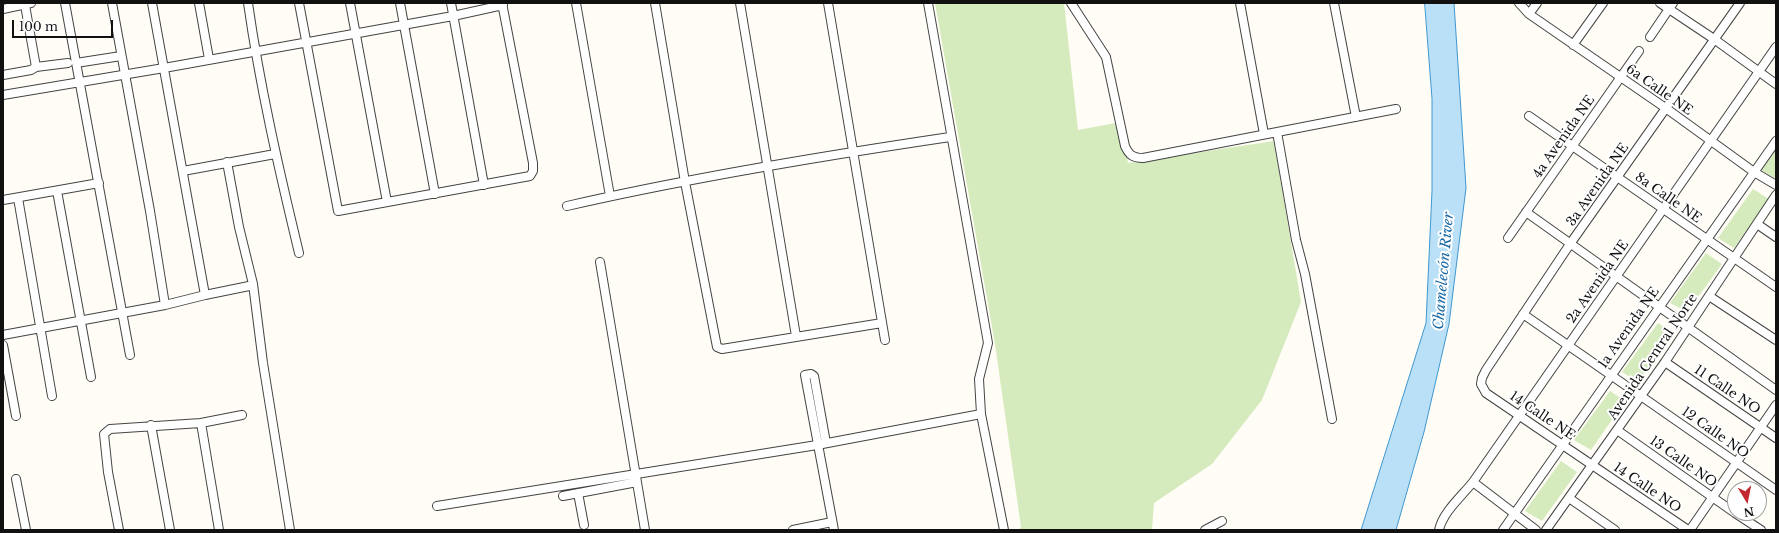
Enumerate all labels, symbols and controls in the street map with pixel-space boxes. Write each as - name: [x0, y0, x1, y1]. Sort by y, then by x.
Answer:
- scale bar: [14, 12, 115, 38]
- text: 100 m: [19, 19, 58, 34]
- street label: 6a Calle NE: [1623, 61, 1695, 119]
- street label: 4a Avenida NE: [1530, 93, 1598, 181]
- street label: 3a Avenida NE: [1564, 141, 1632, 229]
- street label: 8a Calle NE: [1632, 169, 1704, 227]
- water label: Chamelecón River: [1430, 212, 1458, 330]
- street label: 2a Avenida NE: [1564, 238, 1632, 326]
- street label: 1a Avenida NE: [1595, 284, 1663, 372]
- street label: Avenida Central Norte: [1605, 291, 1701, 423]
- street label: 11 Calle NO: [1691, 362, 1763, 418]
- street label: 14 Calle NE: [1506, 388, 1578, 444]
- street label: 12 Calle NO: [1678, 404, 1752, 462]
- street label: 13 Calle NO: [1646, 433, 1720, 491]
- street label: 14 Calle NO: [1610, 460, 1684, 516]
- north arrow: [1727, 481, 1767, 521]
- text: N: [1743, 504, 1755, 520]

